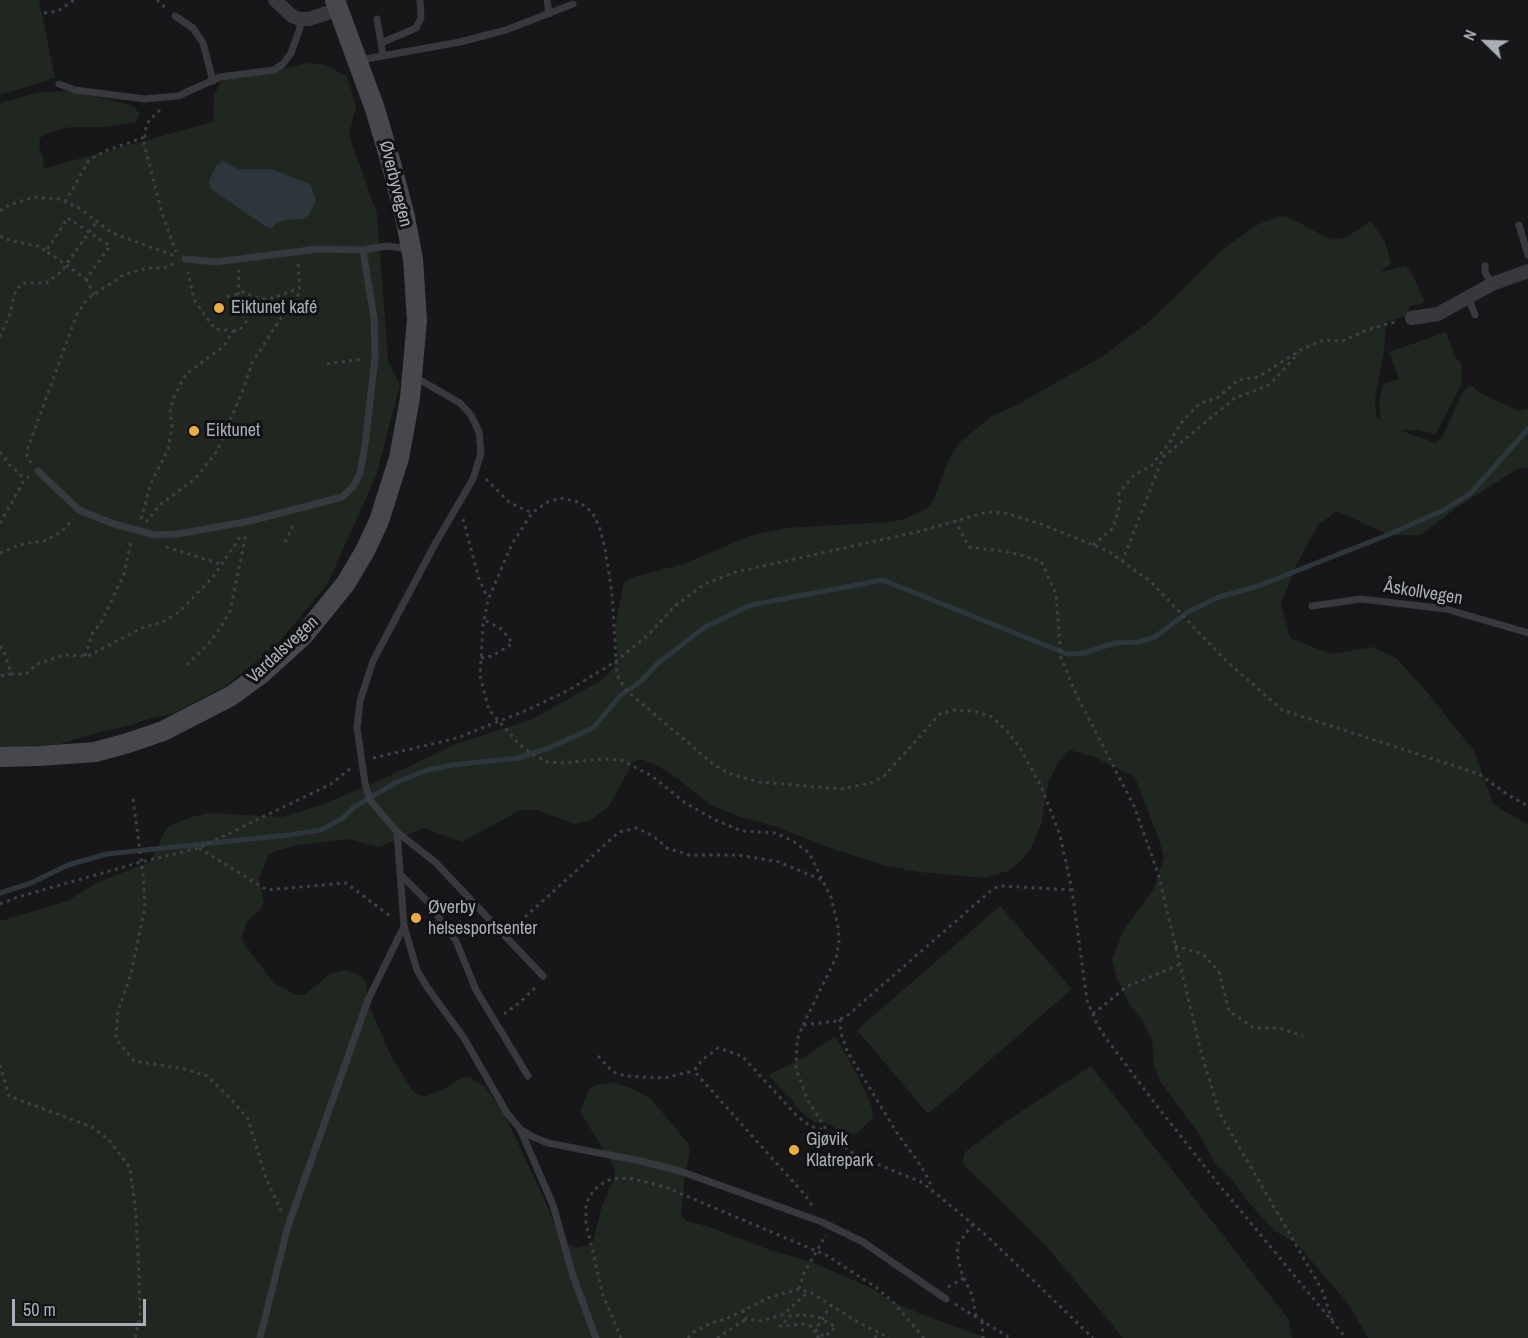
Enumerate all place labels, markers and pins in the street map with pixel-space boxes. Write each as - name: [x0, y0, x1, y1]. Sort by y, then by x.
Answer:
- place label: Eiktunet kafé: [231, 297, 317, 319]
- marker: Eiktunet kafé: [212, 301, 226, 315]
- place label: Eiktunet: [206, 420, 260, 442]
- marker: Eiktunet: [187, 424, 201, 438]
- place label: Øverby helsesportsenter: [428, 897, 537, 940]
- marker: Øverby helsesportsenter: [409, 911, 423, 925]
- place label: Gjøvik Klatrepark: [806, 1129, 873, 1172]
- marker: Gjøvik Klatrepark: [787, 1143, 801, 1157]

